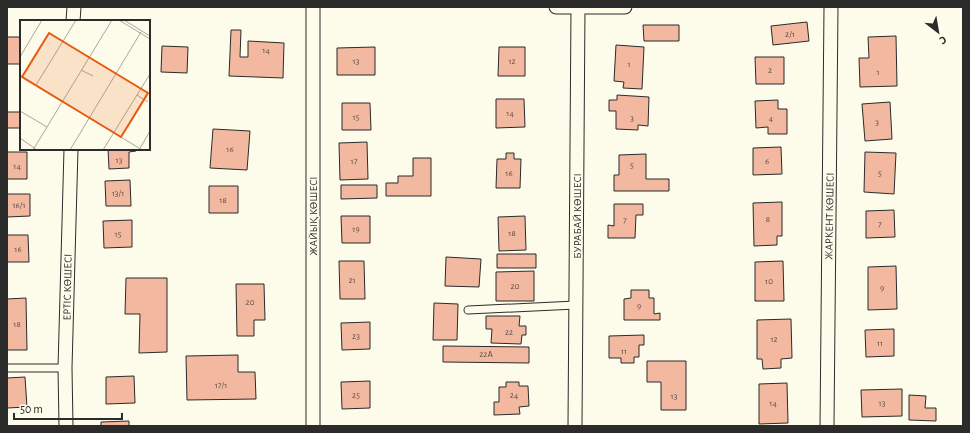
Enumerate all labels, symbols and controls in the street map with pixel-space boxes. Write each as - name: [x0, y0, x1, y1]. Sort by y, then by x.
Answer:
- north arrow: [918, 12, 958, 52]
- inset map: [20, 20, 150, 150]
- house number: 2/1: [785, 30, 795, 39]
- text: С: [937, 34, 948, 46]
- house number: 14: [262, 46, 270, 55]
- house number: 13: [353, 57, 360, 66]
- house number: 12: [508, 57, 516, 66]
- house number: 1: [627, 60, 631, 69]
- house number: 2: [768, 66, 772, 75]
- house number: 1: [876, 68, 880, 77]
- house number: 14: [506, 109, 514, 118]
- house number: 15: [353, 113, 360, 122]
- house number: 3: [630, 114, 634, 123]
- house number: 4: [769, 114, 774, 123]
- house number: 3: [875, 118, 879, 127]
- house number: 16: [226, 145, 234, 154]
- house number: 13: [116, 156, 123, 165]
- house number: 17: [351, 157, 358, 166]
- house number: 6: [765, 157, 769, 166]
- house number: 5: [630, 161, 634, 170]
- house number: 14: [13, 162, 21, 171]
- house number: 16: [505, 169, 513, 178]
- house number: 5: [878, 169, 882, 178]
- street label: ЖАРКЕНТ КӨШЕСІ: [823, 172, 836, 260]
- street label: БУРАБАЙ КӨШЕСІ: [572, 173, 583, 259]
- street label: ЖАЙЫҚ КӨШЕСІ: [308, 176, 319, 256]
- house number: 13/1: [112, 189, 124, 198]
- house number: 18: [219, 196, 227, 205]
- house number: 16/1: [12, 201, 26, 210]
- house number: 8: [766, 215, 770, 224]
- house number: 7: [623, 216, 627, 225]
- house number: 7: [878, 220, 882, 229]
- house number: 19: [352, 225, 360, 234]
- house number: 18: [508, 229, 516, 238]
- house number: 15: [115, 230, 122, 239]
- house number: 16: [14, 245, 22, 254]
- street label: ЕРТІС КӨШЕСІ: [61, 253, 74, 321]
- house number: 21: [348, 276, 356, 285]
- house number: 10: [765, 277, 773, 286]
- house number: 20: [511, 282, 520, 291]
- house number: 9: [880, 284, 884, 293]
- house number: 20: [246, 298, 255, 307]
- house number: 9: [637, 302, 641, 311]
- house number: 18: [13, 320, 21, 329]
- house number: 22: [505, 328, 513, 337]
- house number: 23: [352, 332, 360, 341]
- house number: 12: [770, 335, 778, 344]
- house number: 11: [877, 339, 883, 348]
- house number: 11: [621, 347, 627, 356]
- house number: 22А: [479, 350, 493, 359]
- house number: 17/1: [215, 381, 227, 390]
- house number: 25: [352, 391, 360, 400]
- house number: 24: [510, 391, 519, 400]
- house number: 13: [671, 392, 678, 401]
- scale bar: [14, 395, 122, 421]
- house number: 14: [769, 399, 777, 408]
- house number: 13: [879, 399, 886, 408]
- text: 50 m: [20, 403, 43, 415]

